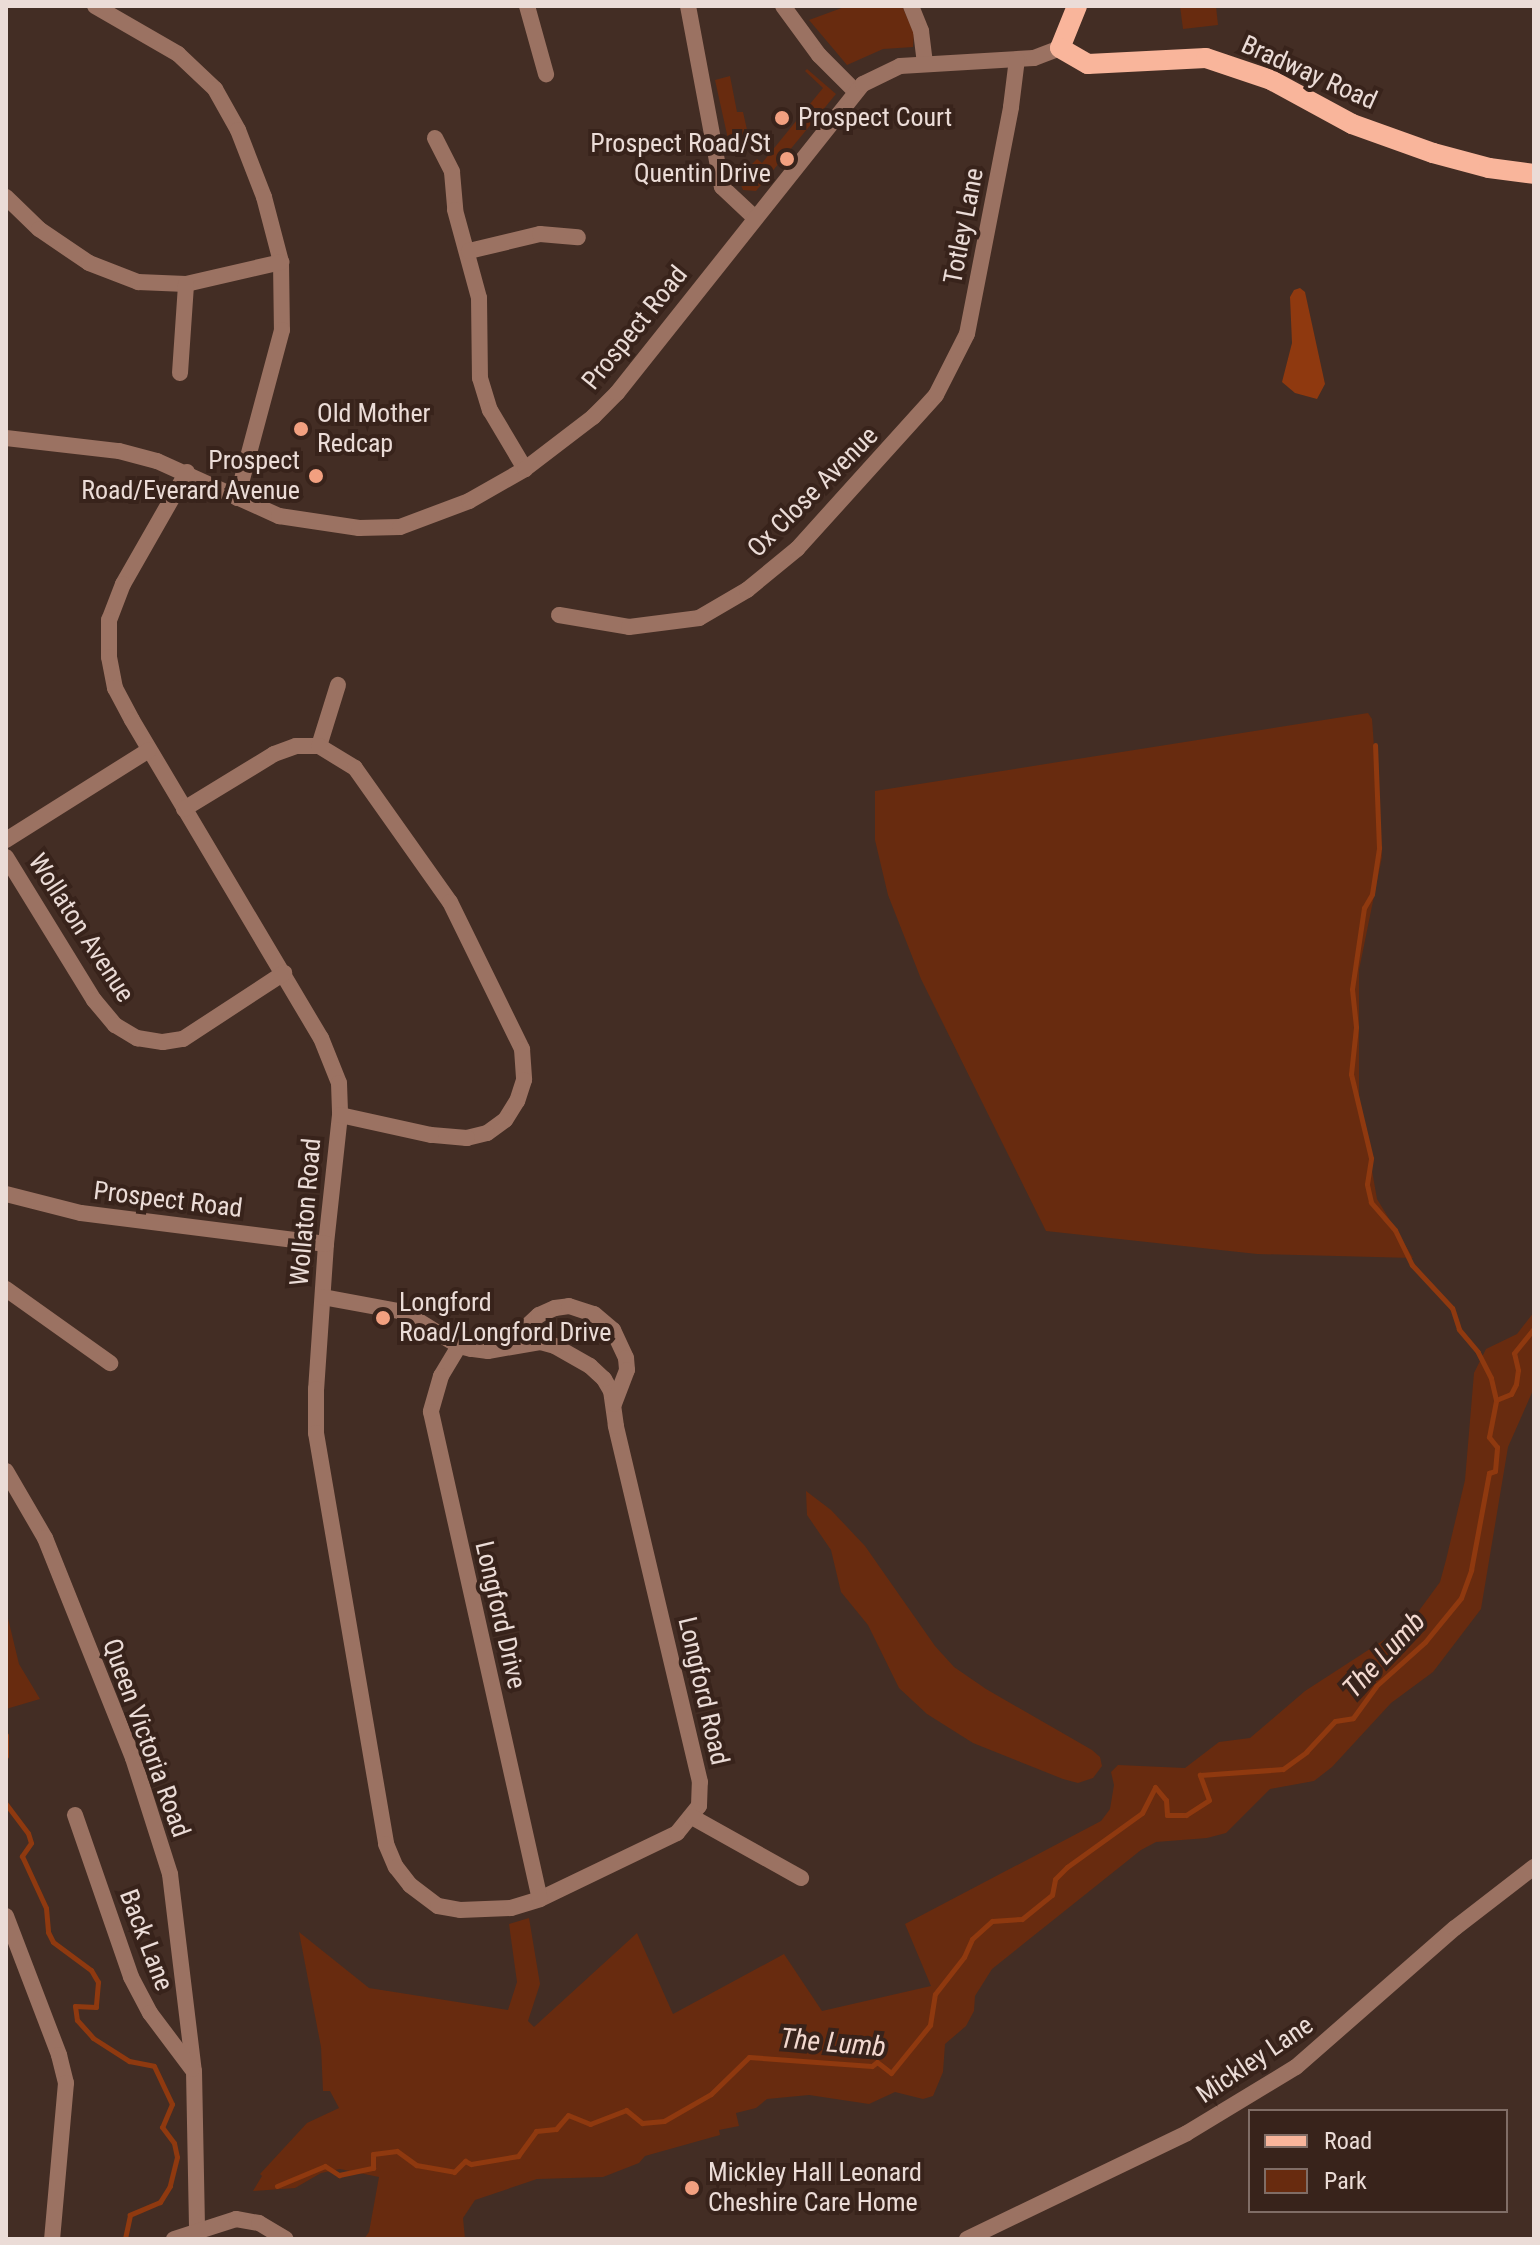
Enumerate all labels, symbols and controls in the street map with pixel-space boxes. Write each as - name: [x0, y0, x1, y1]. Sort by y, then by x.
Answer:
- street label: Bradway Road: [1236, 29, 1382, 117]
- place label: Prospect Court: [798, 102, 952, 134]
- marker: Prospect Court: [773, 109, 791, 127]
- place label: Prospect Road/St Quentin Drive: [590, 128, 771, 190]
- marker: Prospect Road/St Quentin Drive: [778, 150, 796, 168]
- street label: Totley Lane: [937, 165, 991, 287]
- street label: Prospect Road: [576, 260, 694, 396]
- place label: Old Mother Redcap: [317, 398, 431, 460]
- marker: Old Mother Redcap: [292, 420, 310, 438]
- street label: Ox Close Avenue: [741, 420, 885, 564]
- place label: Prospect Road/Everard Avenue: [81, 445, 300, 506]
- marker: Prospect Road/Everard Avenue: [307, 467, 325, 485]
- street label: Wollaton Avenue: [21, 848, 141, 1008]
- street label: Wollaton Road: [284, 1137, 328, 1287]
- street label: Prospect Road: [92, 1175, 244, 1225]
- place label: Longford Road/Longford Drive: [399, 1287, 611, 1348]
- marker: Longford Road/Longford Drive: [374, 1309, 392, 1327]
- street label: Longford Drive: [468, 1538, 532, 1692]
- water label: The Lumb: [1336, 1605, 1432, 1705]
- street label: Longford Road: [671, 1614, 735, 1768]
- street label: Queen Victoria Road: [96, 1635, 196, 1841]
- street label: Back Lane: [112, 1885, 180, 1995]
- street label: Mickley Lane: [1191, 2010, 1319, 2110]
- water label: The Lumb: [779, 2022, 887, 2064]
- legend: [1248, 2109, 1508, 2213]
- text: Road: [1324, 2127, 1372, 2155]
- place label: Mickley Hall Leonard Cheshire Care Home: [708, 2157, 922, 2218]
- text: Park: [1324, 2167, 1367, 2195]
- marker: Mickley Hall Leonard Cheshire Care Home: [683, 2179, 701, 2197]

